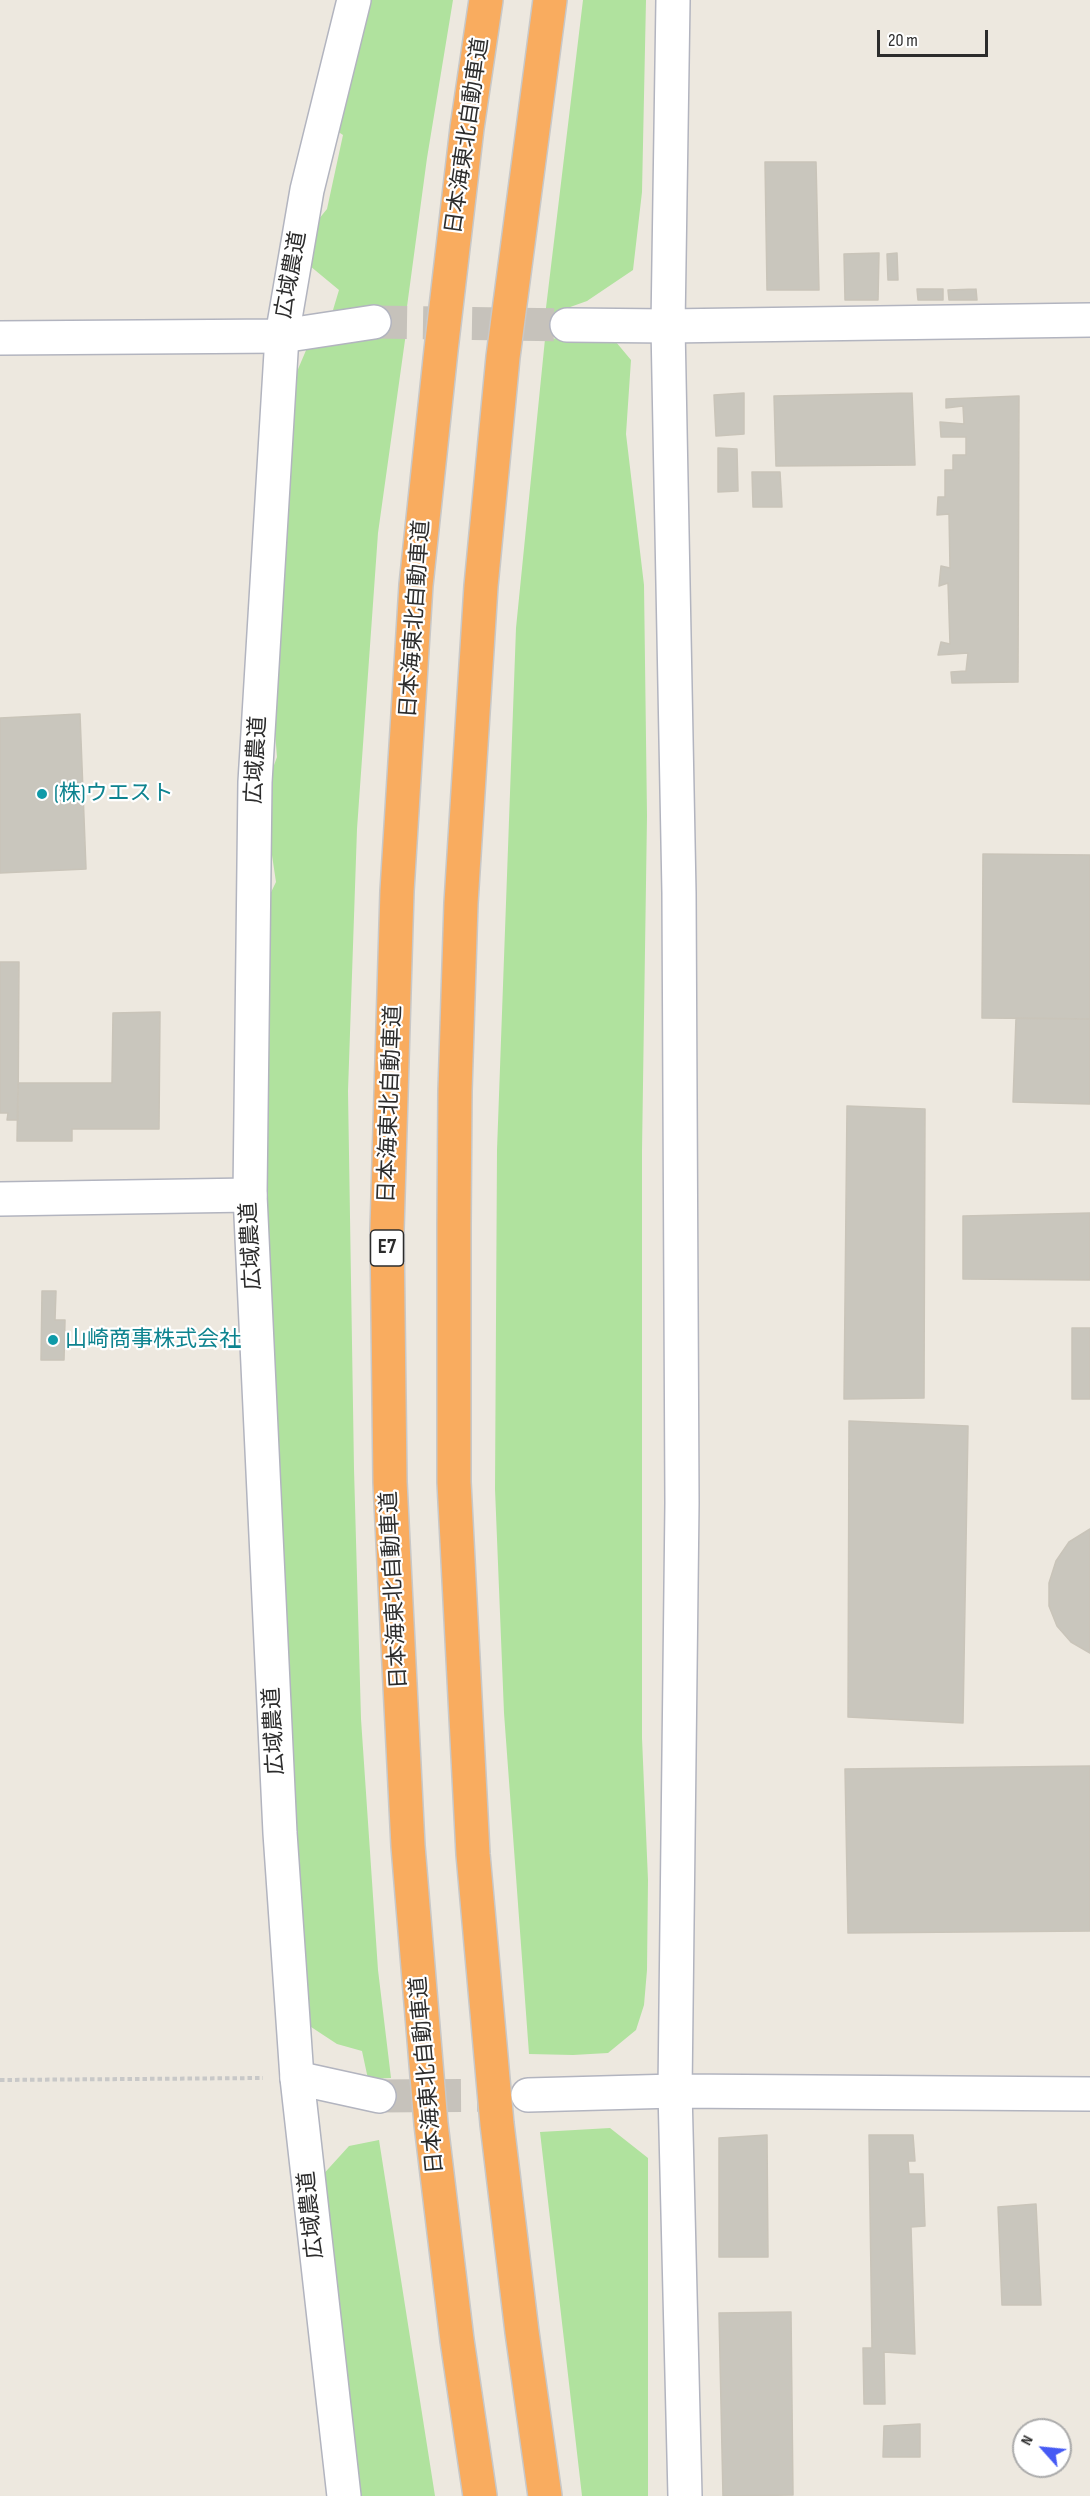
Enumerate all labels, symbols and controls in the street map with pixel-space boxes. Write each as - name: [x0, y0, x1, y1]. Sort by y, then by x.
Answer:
- scale bar: [880, 18, 991, 56]
- text: 20 m: [888, 30, 918, 51]
- street label: 日本海東北自動車道: [441, 36, 495, 236]
- street label: 広域農道: [271, 229, 313, 321]
- street label: 日本海東北自動車道: [396, 519, 436, 719]
- street label: 広域農道: [242, 715, 272, 805]
- place label: (株)ウエスト: [54, 781, 174, 807]
- marker: (株)ウエスト: [35, 787, 49, 801]
- street label: 日本海東北自動車道: [374, 1005, 408, 1203]
- street label: 広域農道: [237, 1201, 267, 1291]
- road number: E7: [370, 1230, 404, 1266]
- place label: 山崎商事株式会社: [65, 1327, 241, 1353]
- marker: 山崎商事株式会社: [46, 1333, 60, 1347]
- street label: 日本海東北自動車道: [377, 1490, 413, 1690]
- street label: 広域農道: [260, 1686, 290, 1776]
- street label: 日本海東北自動車道: [406, 1975, 450, 2175]
- street label: 広域農道: [294, 2170, 330, 2260]
- north arrow: [1012, 2418, 1072, 2478]
- text: N: [1017, 2432, 1038, 2449]

